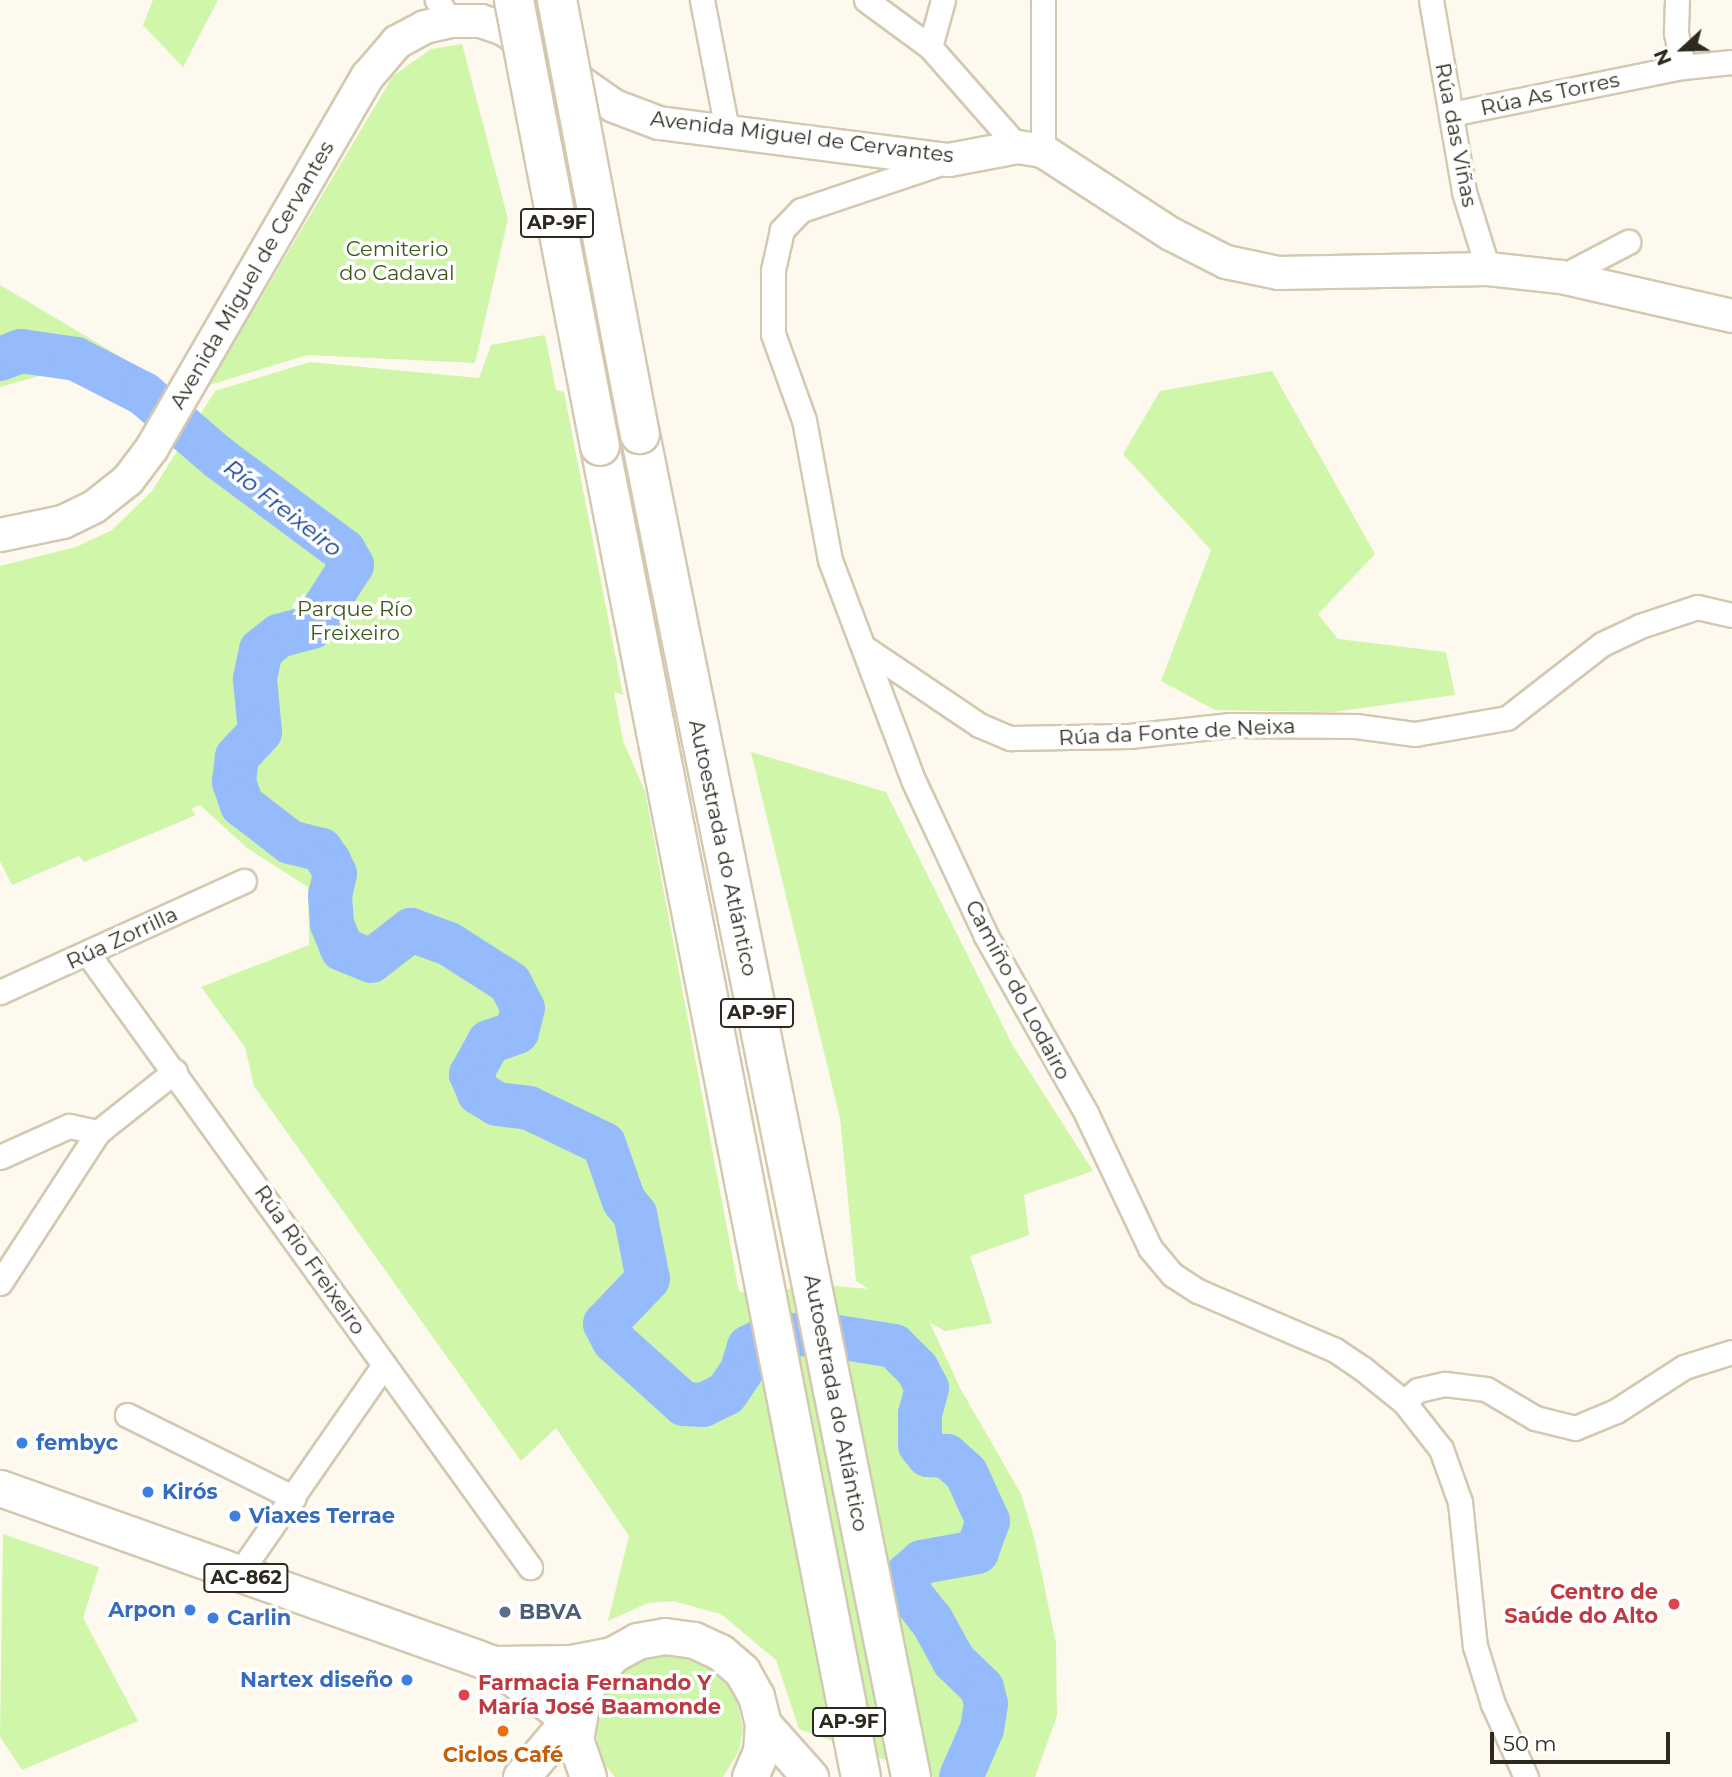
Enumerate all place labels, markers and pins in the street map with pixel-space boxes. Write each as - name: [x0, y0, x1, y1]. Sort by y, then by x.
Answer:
- place label: fembyc: [36, 1430, 118, 1456]
- marker: fembyc: [14, 1435, 30, 1451]
- place label: Kirós: [162, 1479, 218, 1505]
- marker: Kirós: [140, 1484, 156, 1500]
- place label: Viaxes Terrae: [249, 1503, 395, 1529]
- marker: Viaxes Terrae: [227, 1508, 243, 1524]
- place label: Centro de Saúde do Alto: [1504, 1579, 1658, 1629]
- marker: Centro de Saúde do Alto: [1664, 1594, 1684, 1614]
- place label: Arpon: [108, 1597, 176, 1623]
- place label: BBVA: [519, 1599, 581, 1625]
- marker: Arpon: [182, 1602, 198, 1618]
- marker: BBVA: [497, 1604, 513, 1620]
- place label: Carlin: [227, 1605, 291, 1631]
- marker: Carlin: [205, 1610, 221, 1626]
- place label: Nartex diseño: [240, 1667, 393, 1693]
- place label: Farmacia Fernando Y María José Baamonde: [478, 1670, 721, 1720]
- marker: Nartex diseño: [399, 1672, 415, 1688]
- marker: Farmacia Fernando Y María José Baamonde: [456, 1687, 472, 1703]
- marker: Ciclos Café: [495, 1723, 511, 1739]
- place label: Ciclos Café: [443, 1742, 563, 1768]

